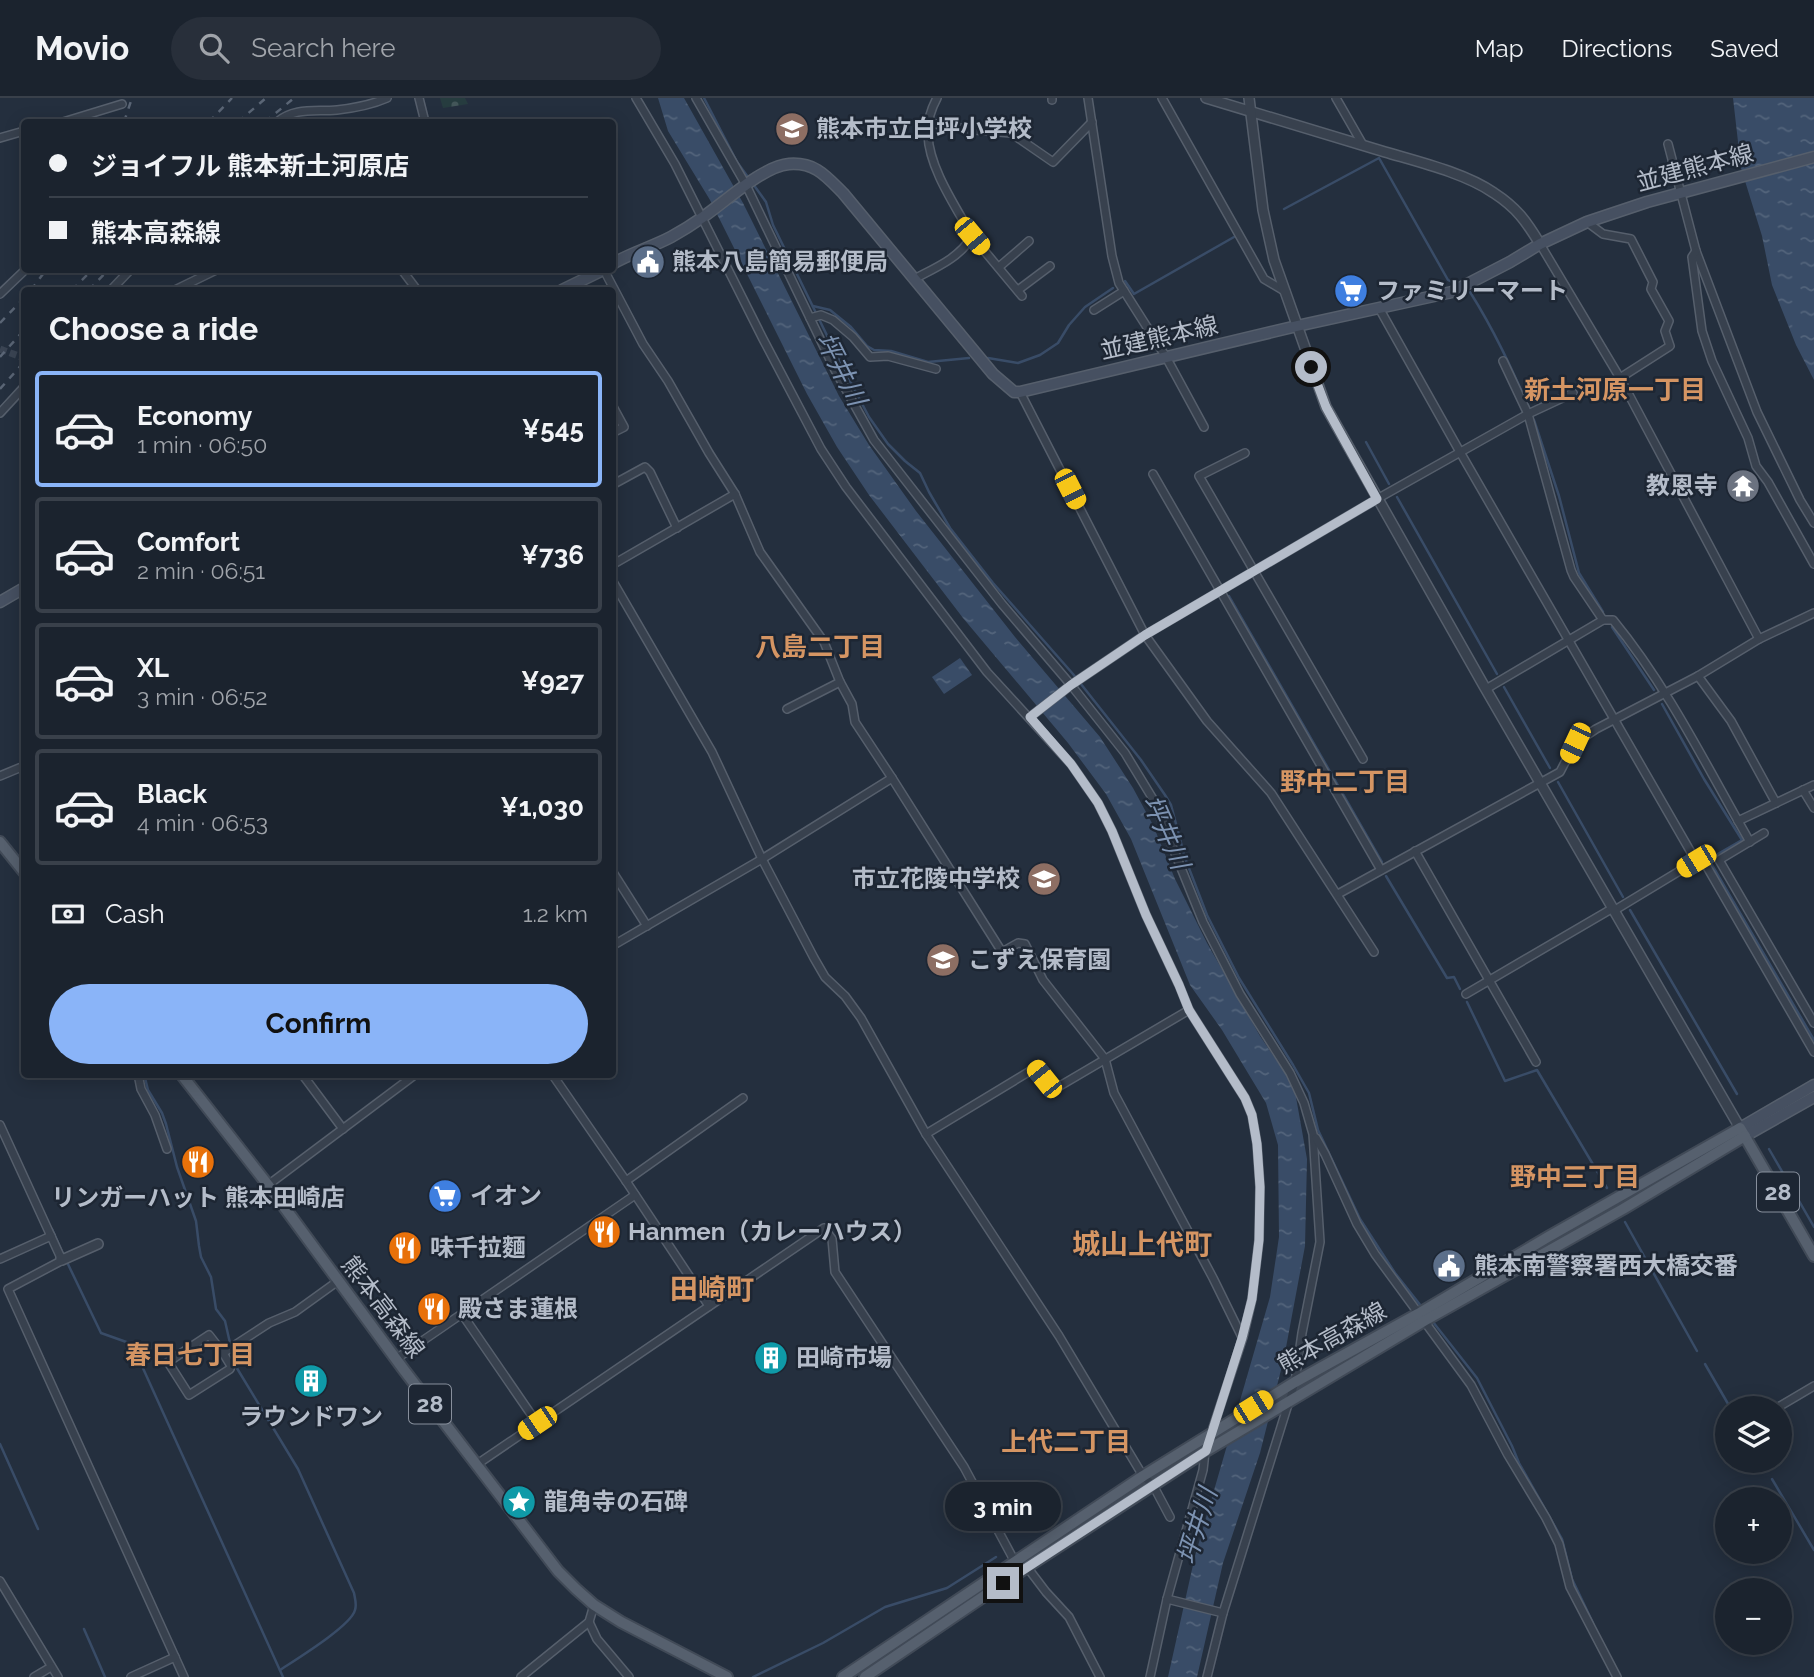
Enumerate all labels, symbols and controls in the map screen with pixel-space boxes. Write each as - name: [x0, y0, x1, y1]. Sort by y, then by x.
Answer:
- search box: [171, 17, 661, 80]
- text: Movio: [35, 29, 129, 68]
- icon: search: [195, 29, 233, 67]
- text: Search here: [251, 33, 396, 63]
- text: Map: [1475, 34, 1524, 63]
- text: Directions: [1562, 34, 1672, 63]
- text: Saved: [1710, 34, 1779, 63]
- school or university icon: 熊本市立白坪小学校: [773, 110, 811, 148]
- place label: 熊本市立白坪小学校: [816, 114, 1032, 143]
- street label: 並建熊本線: [1633, 138, 1757, 197]
- text: ジョイフル 熊本新土河原店: [91, 151, 409, 181]
- car: [951, 213, 994, 259]
- text: 熊本高森線: [91, 218, 221, 248]
- public building icon: 熊本八島簡易郵便局: [629, 243, 667, 281]
- place label: 熊本八島簡易郵便局: [672, 247, 888, 276]
- supermarket icon: ファミリーマート: [1332, 272, 1370, 310]
- place label: ファミリーマート: [1376, 276, 1568, 305]
- text: Choose a ride: [49, 310, 258, 347]
- street label: 並建熊本線: [1097, 310, 1221, 365]
- water label: 坪井川: [810, 327, 873, 413]
- route start: [1295, 351, 1327, 383]
- district label: 新土河原一丁目: [1524, 375, 1706, 405]
- icon: car: [53, 398, 116, 461]
- text: Economy: [137, 401, 252, 431]
- text: ¥545: [522, 414, 584, 444]
- text: 1 min · 06:50: [137, 431, 267, 458]
- car: [1052, 466, 1089, 512]
- temple icon: 教恩寺: [1724, 467, 1762, 505]
- place label: 教恩寺: [1646, 471, 1718, 500]
- icon: car: [53, 524, 116, 587]
- text: Comfort: [137, 527, 240, 557]
- text: ¥736: [521, 540, 584, 570]
- text: 2 min · 06:51: [137, 557, 265, 584]
- district label: 八島二丁目: [755, 632, 885, 662]
- icon: car: [53, 650, 116, 713]
- text: XL: [137, 653, 169, 683]
- text: ¥927: [521, 666, 584, 696]
- text: 3 min · 06:52: [137, 683, 268, 710]
- car: [1557, 720, 1594, 766]
- district label: 野中二丁目: [1280, 767, 1410, 797]
- icon: car: [53, 776, 116, 839]
- text: Black: [137, 779, 207, 809]
- water label: 坪井川: [1136, 790, 1197, 876]
- text: ¥1,030: [500, 792, 584, 822]
- text: 4 min · 06:53: [137, 809, 268, 836]
- car: [1673, 841, 1720, 881]
- school or university icon: 市立花陵中学校: [1025, 860, 1063, 898]
- place label: 市立花陵中学校: [852, 864, 1020, 893]
- icon: cash: [49, 895, 87, 933]
- text: Cash: [105, 899, 165, 929]
- text: 1.2 km: [523, 900, 588, 927]
- school or university icon: こずえ保育園: [924, 941, 962, 979]
- place label: こずえ保育園: [968, 945, 1112, 974]
- button: Confirm: [49, 984, 588, 1064]
- car: [1023, 1056, 1066, 1102]
- restaurant icon: リンガーハット 熊本田崎店: [179, 1143, 217, 1181]
- district label: 野中三丁目: [1510, 1162, 1640, 1192]
- road number: 28: [1757, 1172, 1799, 1212]
- supermarket icon: イオン: [426, 1177, 464, 1215]
- place label: イオン: [470, 1181, 542, 1210]
- place label: リンガーハット 熊本田崎店: [51, 1183, 345, 1212]
- restaurant icon: Hanmen（カレーハウス）: [585, 1213, 623, 1251]
- place label: Hanmen（カレーハウス）: [628, 1217, 917, 1246]
- district label: 城山上代町: [1072, 1228, 1212, 1261]
- restaurant icon: 味千拉麵: [386, 1229, 424, 1267]
- place label: 味千拉麵: [430, 1233, 526, 1262]
- public building icon: 熊本南警察署西大橋交番: [1430, 1247, 1468, 1285]
- street label: 熊本高森線: [336, 1250, 431, 1363]
- place label: 熊本南警察署西大橋交番: [1474, 1251, 1738, 1280]
- district label: 田崎町: [670, 1273, 754, 1306]
- restaurant icon: 殿さま蓮根: [415, 1290, 453, 1328]
- place label: 殿さま蓮根: [458, 1294, 578, 1323]
- street label: 熊本高森線: [1272, 1296, 1391, 1379]
- building icon: 田崎市場: [752, 1339, 790, 1377]
- district label: 春日七丁目: [125, 1340, 255, 1370]
- place label: 田崎市場: [796, 1343, 892, 1372]
- building icon: ラウンドワン: [292, 1362, 330, 1400]
- road number: 28: [409, 1385, 451, 1424]
- car: [1230, 1387, 1277, 1427]
- map controls: [1715, 1396, 1792, 1655]
- button: layers: [1715, 1396, 1792, 1473]
- place label: ラウンドワン: [239, 1402, 383, 1431]
- car: [514, 1403, 561, 1443]
- district label: 上代二丁目: [1001, 1427, 1131, 1457]
- water label: 坪井川: [1171, 1481, 1224, 1568]
- callout: 3 min: [945, 1482, 1061, 1530]
- place icon: 龍角寺の石碑: [500, 1483, 538, 1521]
- place label: 龍角寺の石碑: [544, 1487, 688, 1516]
- button: +: [1715, 1487, 1792, 1564]
- text: 3 min: [973, 1493, 1033, 1520]
- route end: [987, 1567, 1019, 1599]
- button: −: [1715, 1578, 1792, 1655]

